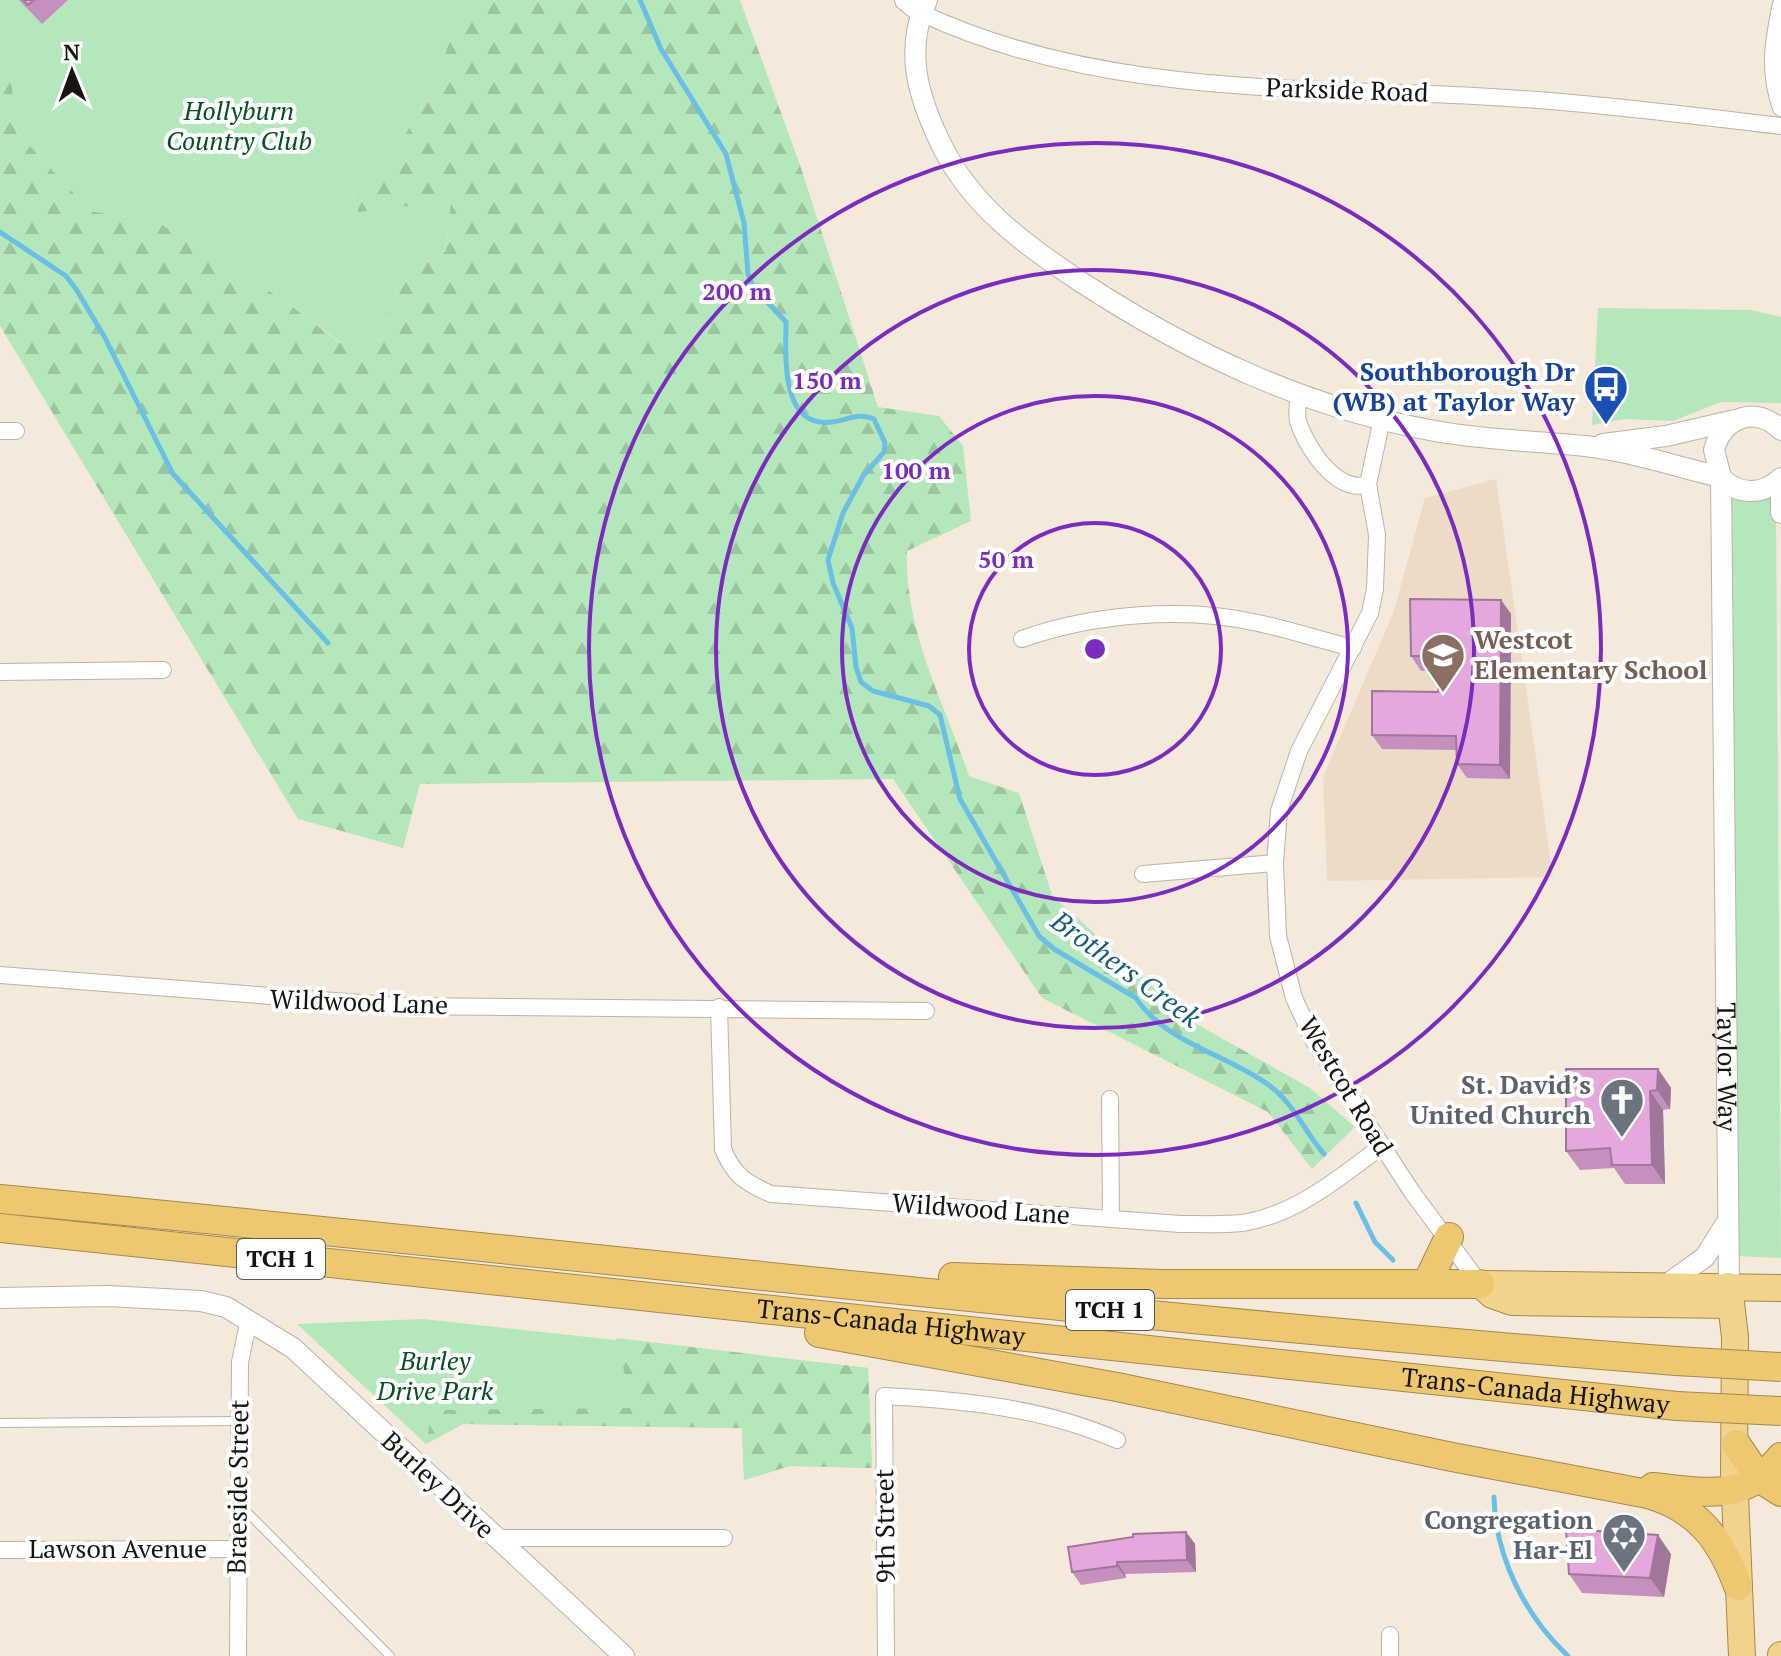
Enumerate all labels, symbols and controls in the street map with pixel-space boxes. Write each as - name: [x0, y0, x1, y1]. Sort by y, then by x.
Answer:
- north arrow: [32, 32, 112, 112]
- text: N: [63, 37, 81, 66]
- street label: Parkside Road: [1265, 69, 1429, 109]
- park label: Hollyburn Country Club: [166, 93, 312, 157]
- text: 200 m: [702, 275, 772, 307]
- place label: Southborough Dr (WB) at Taylor Way: [1333, 354, 1576, 418]
- bus stop icon: Southborough Dr (WB) at Taylor Way: [1582, 363, 1630, 426]
- text: 150 m: [792, 364, 862, 396]
- text: 100 m: [881, 454, 951, 486]
- text: 50 m: [978, 543, 1034, 575]
- place label: Westcot Elementary School: [1474, 622, 1707, 686]
- school or university icon: Westcot Elementary School: [1419, 631, 1467, 694]
- centre of rings: [1081, 635, 1109, 663]
- water label: Brothers Creek: [1043, 901, 1209, 1036]
- street label: Wildwood Lane: [269, 981, 449, 1021]
- street label: Taylor Way: [1710, 1002, 1745, 1133]
- street label: Westcot Road: [1292, 1010, 1402, 1161]
- place label: St. David’s United Church: [1410, 1067, 1591, 1131]
- church icon: St. David’s United Church: [1598, 1076, 1646, 1139]
- street label: Wildwood Lane: [891, 1185, 1071, 1231]
- road number: TCH 1: [237, 1239, 325, 1279]
- street label: Trans-Canada Highway: [755, 1290, 1028, 1353]
- road number: TCH 1: [1066, 1290, 1154, 1330]
- park label: Burley Drive Park: [376, 1343, 494, 1407]
- street label: Trans-Canada Highway: [1400, 1359, 1672, 1421]
- street label: Braeside Street: [218, 1399, 256, 1575]
- street label: Burley Drive: [375, 1423, 502, 1545]
- street label: 9th Street: [866, 1468, 902, 1584]
- place label: Congregation Har-El: [1424, 1502, 1593, 1566]
- synagogue icon: Congregation Har-El: [1600, 1511, 1648, 1574]
- street label: Lawson Avenue: [29, 1531, 207, 1565]

